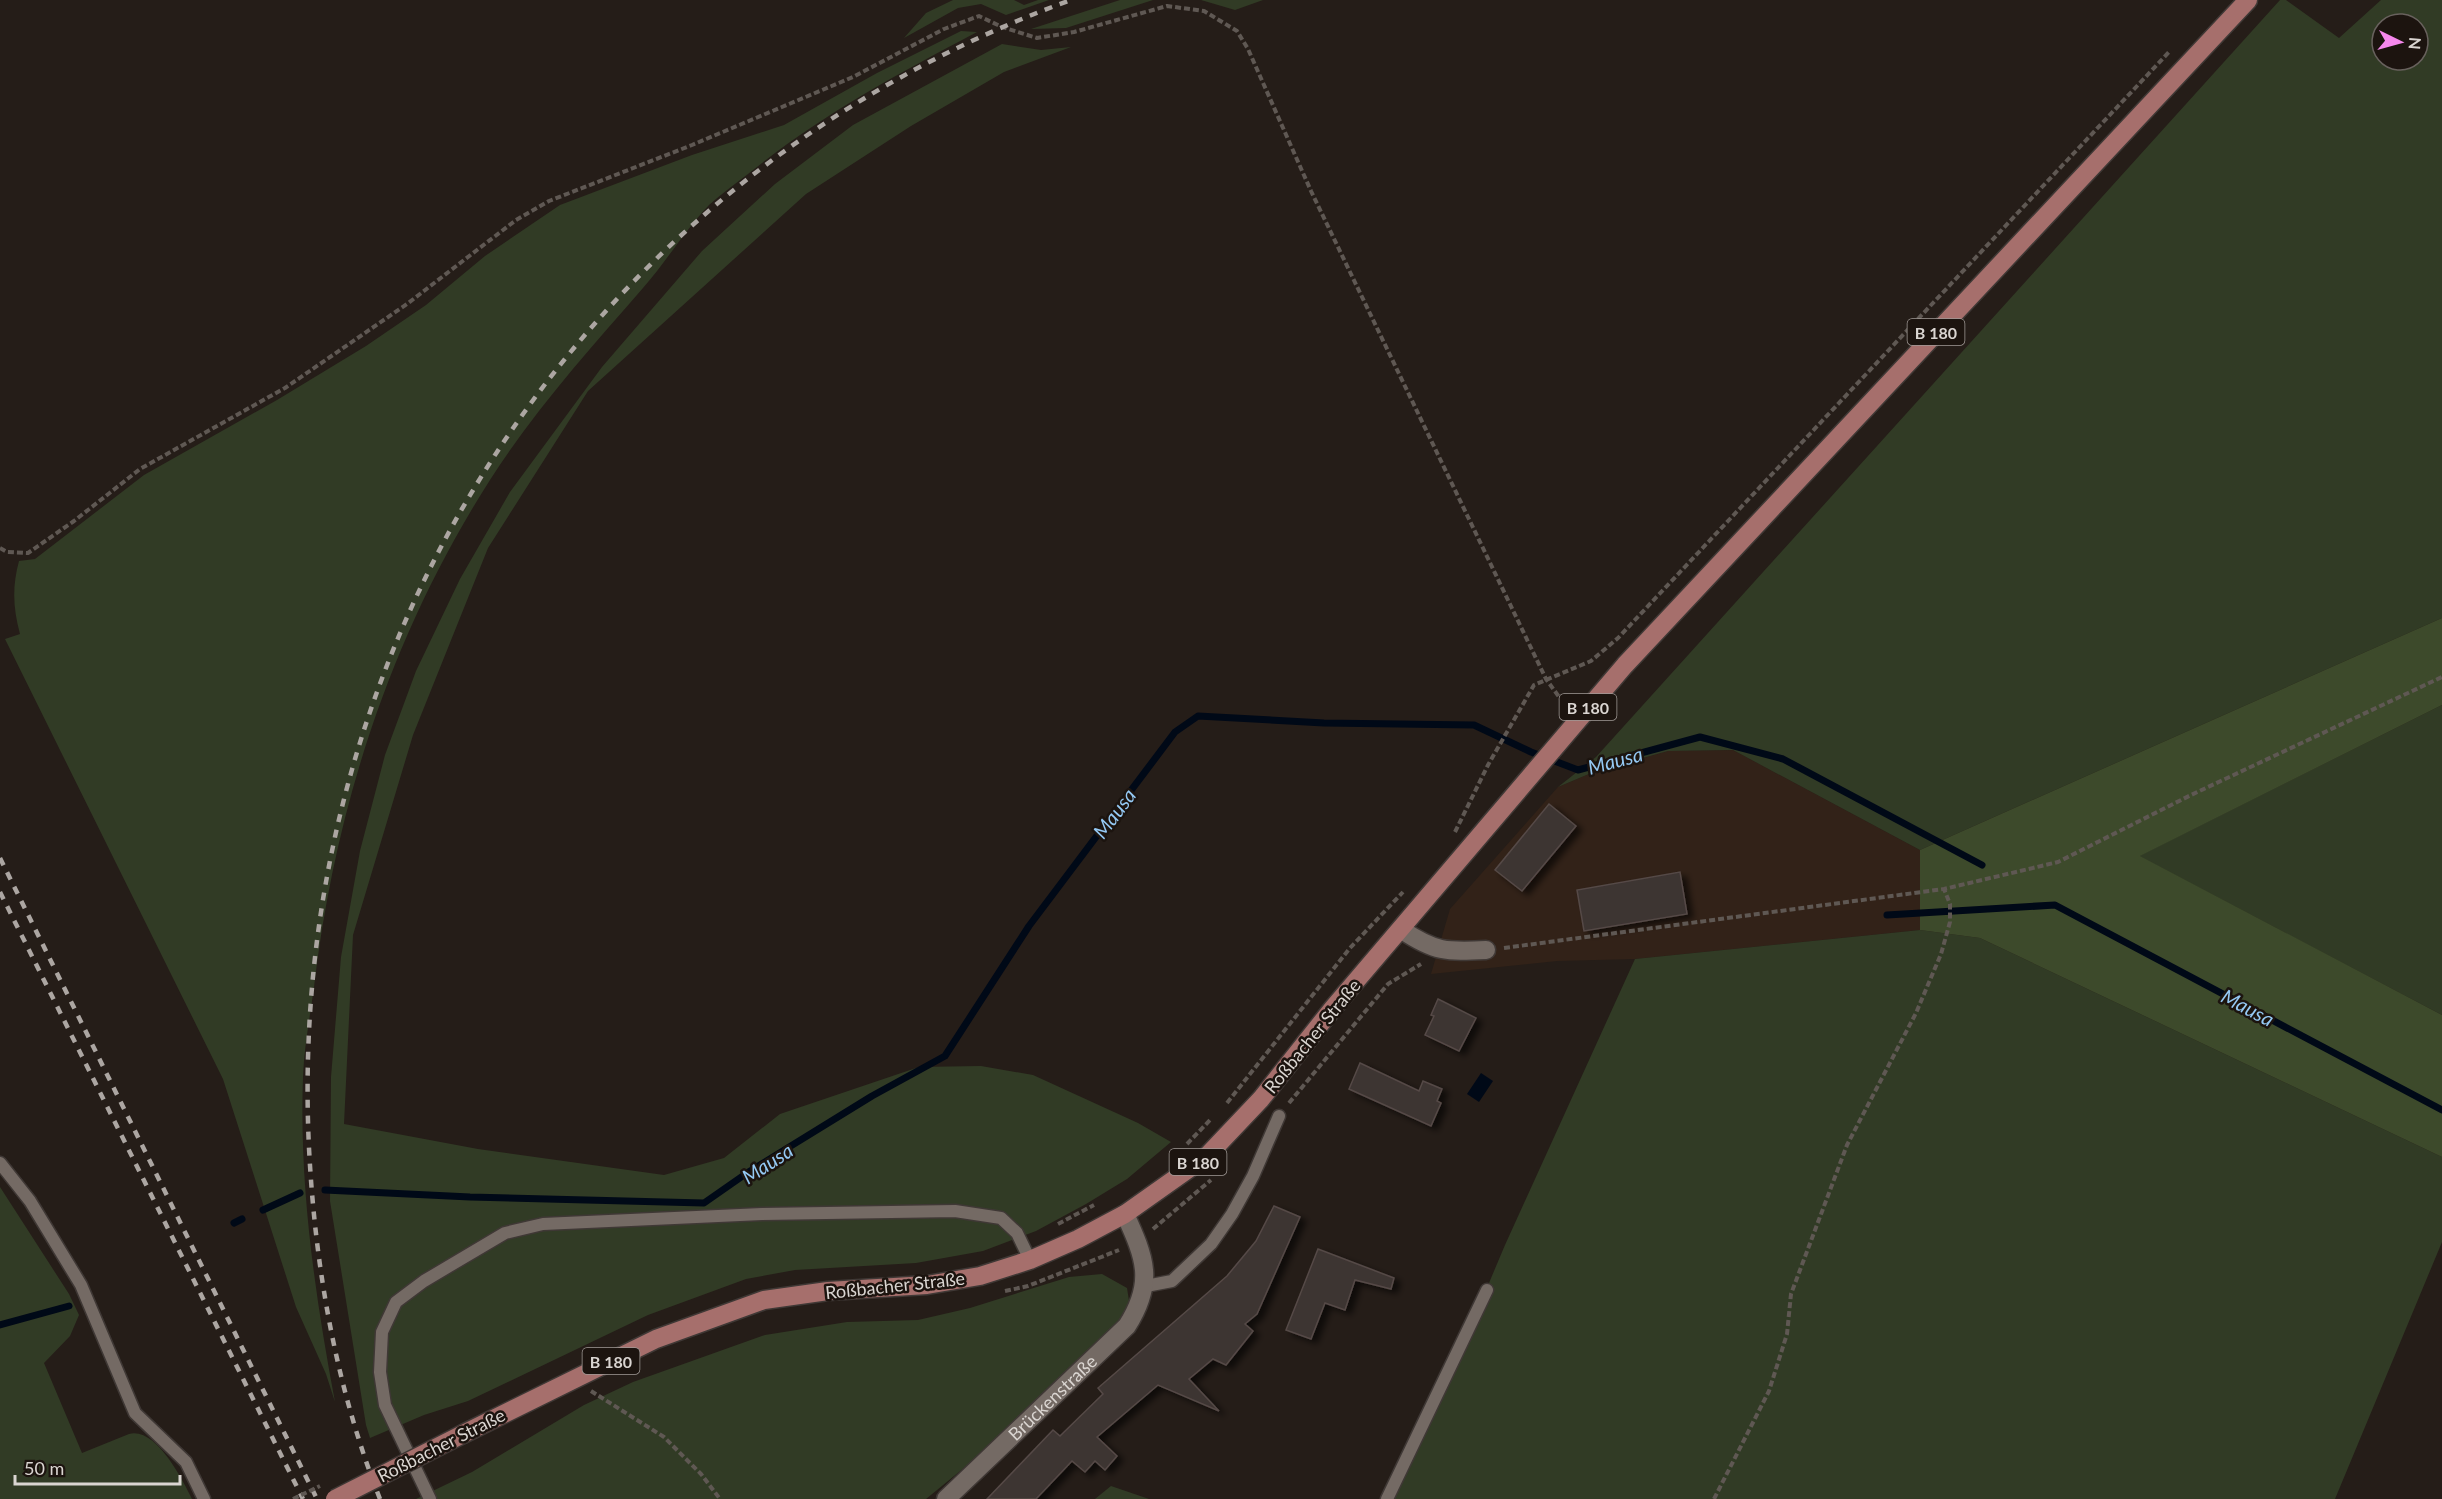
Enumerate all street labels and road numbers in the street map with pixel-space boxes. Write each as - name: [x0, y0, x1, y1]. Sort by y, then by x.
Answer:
- road number: B 180: [1908, 319, 1964, 345]
- road number: B 180: [1560, 694, 1616, 720]
- street label: Roßbacher Straße: [1259, 975, 1365, 1097]
- road number: B 180: [1170, 1149, 1226, 1175]
- street label: Roßbacher Straße: [824, 1267, 966, 1303]
- road number: B 180: [582, 1348, 640, 1374]
- street label: Brückenstraße: [1003, 1350, 1101, 1445]
- street label: Roßbacher Straße: [373, 1403, 509, 1487]

